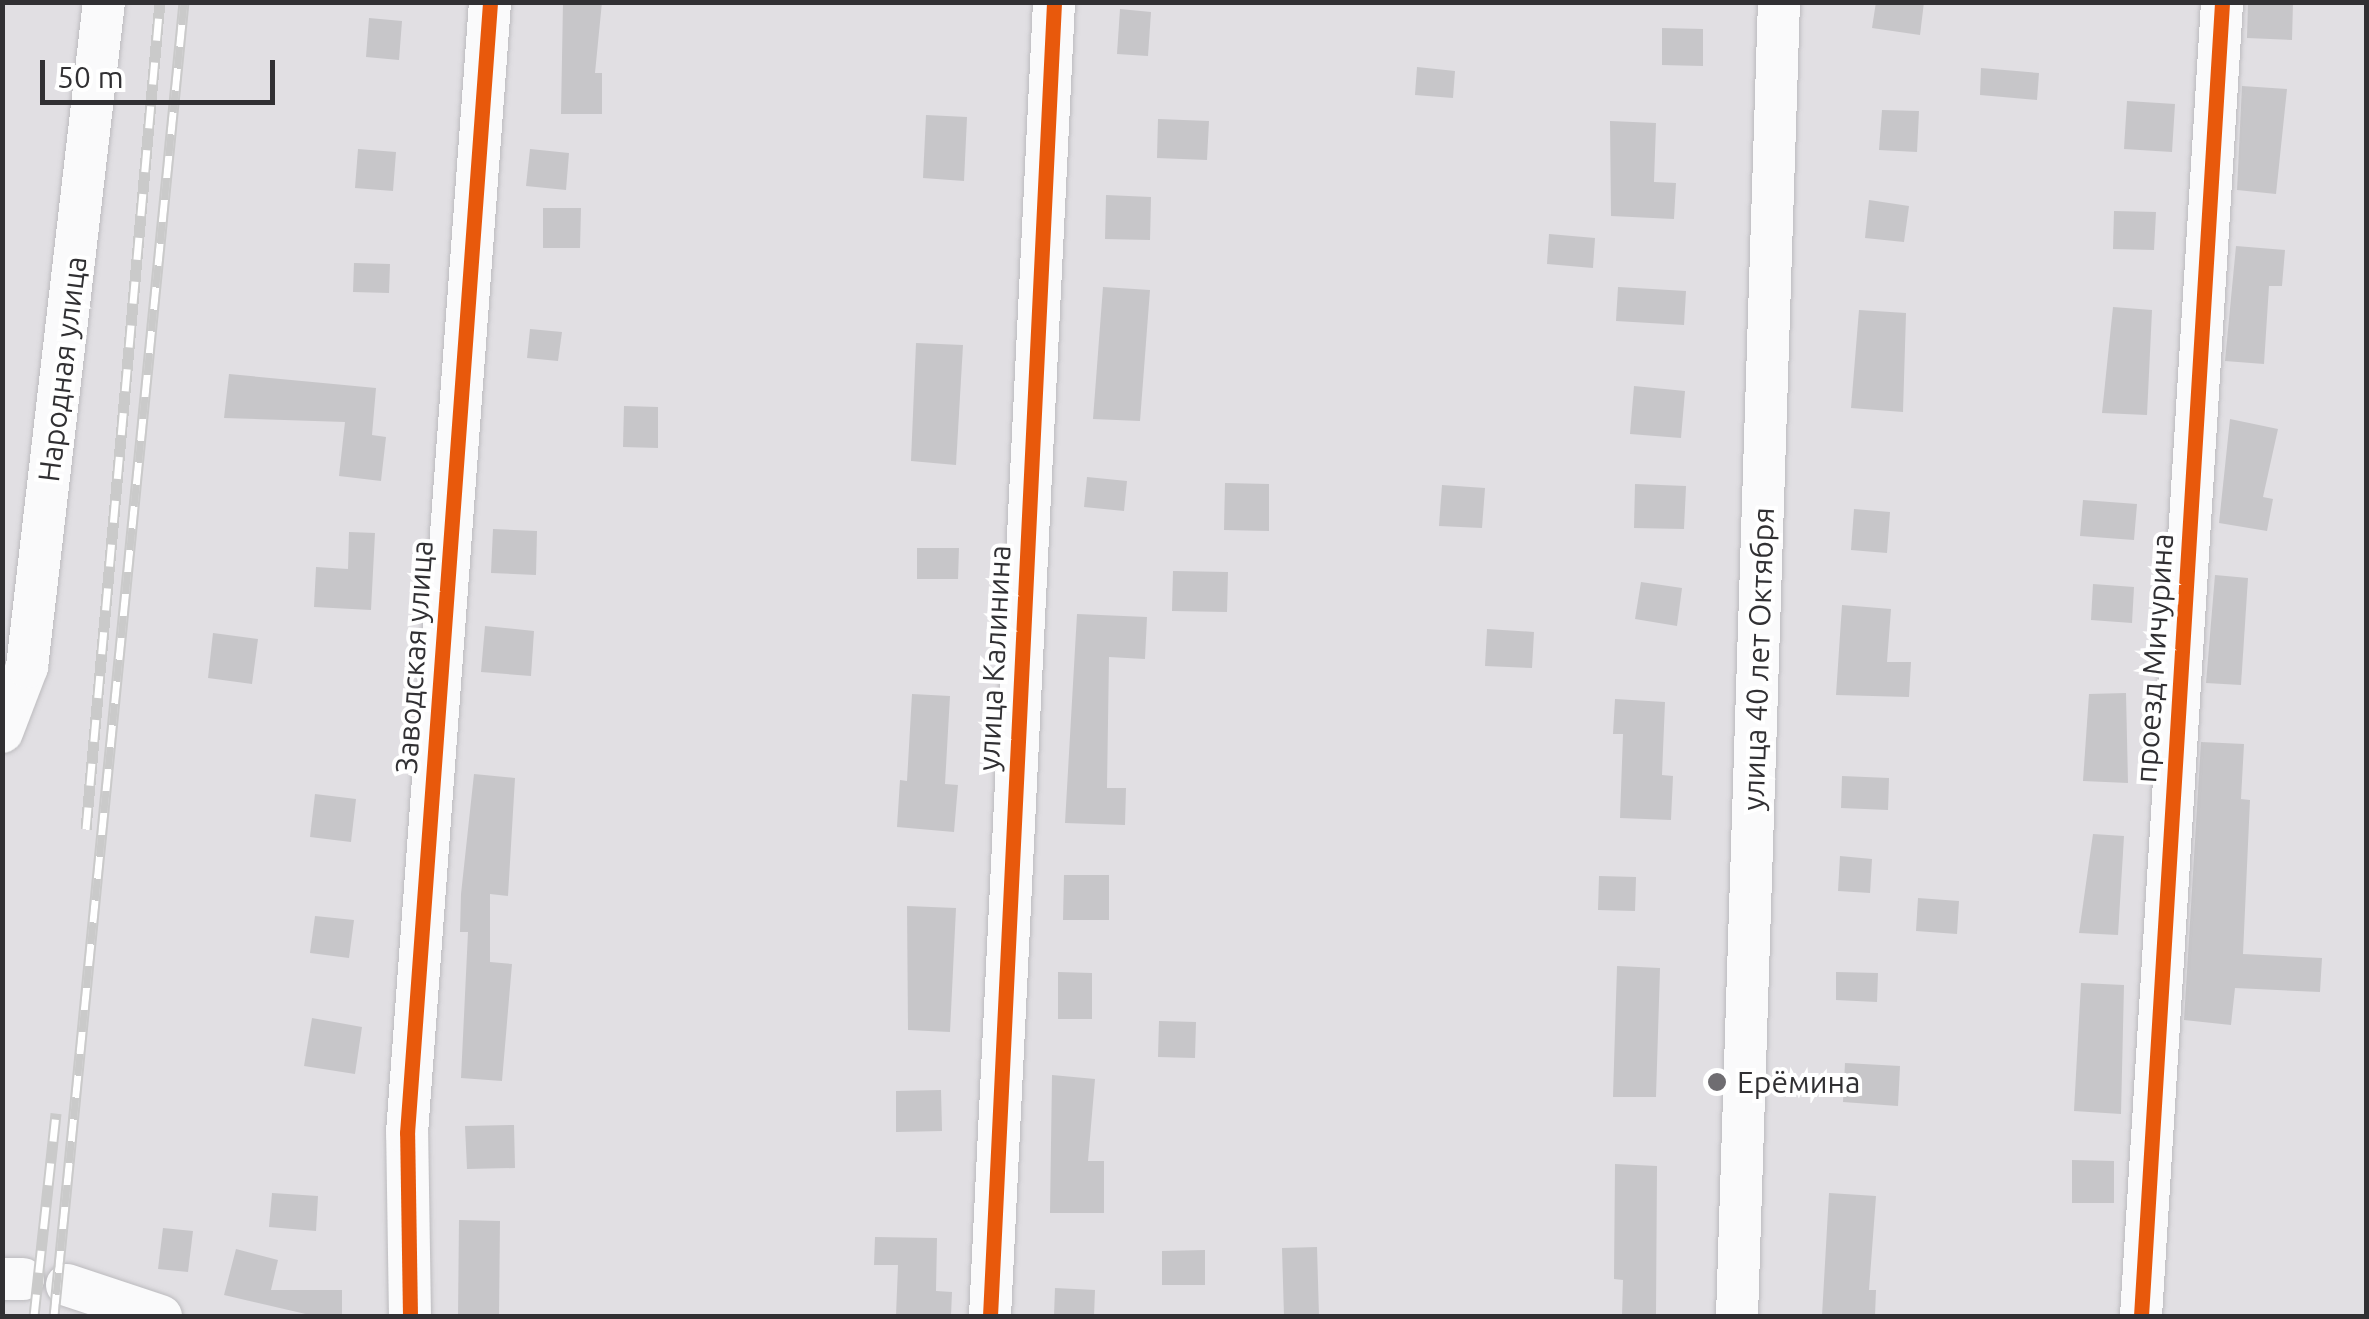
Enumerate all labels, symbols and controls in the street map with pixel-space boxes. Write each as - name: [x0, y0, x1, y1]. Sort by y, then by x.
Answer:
- scale bar: [45, 40, 280, 102]
- text: 50 m: [57, 60, 124, 94]
- street label: Народная улица: [30, 254, 94, 484]
- street label: улица 40 лет Октября: [1735, 507, 1781, 811]
- street label: проезд Мичурина: [2127, 532, 2181, 784]
- street label: Заводская улица: [388, 539, 440, 775]
- street label: улица Калинина: [970, 544, 1018, 772]
- place label: Ерёмина: [1737, 1064, 1860, 1100]
- marker: Ерёмина: [1706, 1071, 1728, 1093]

